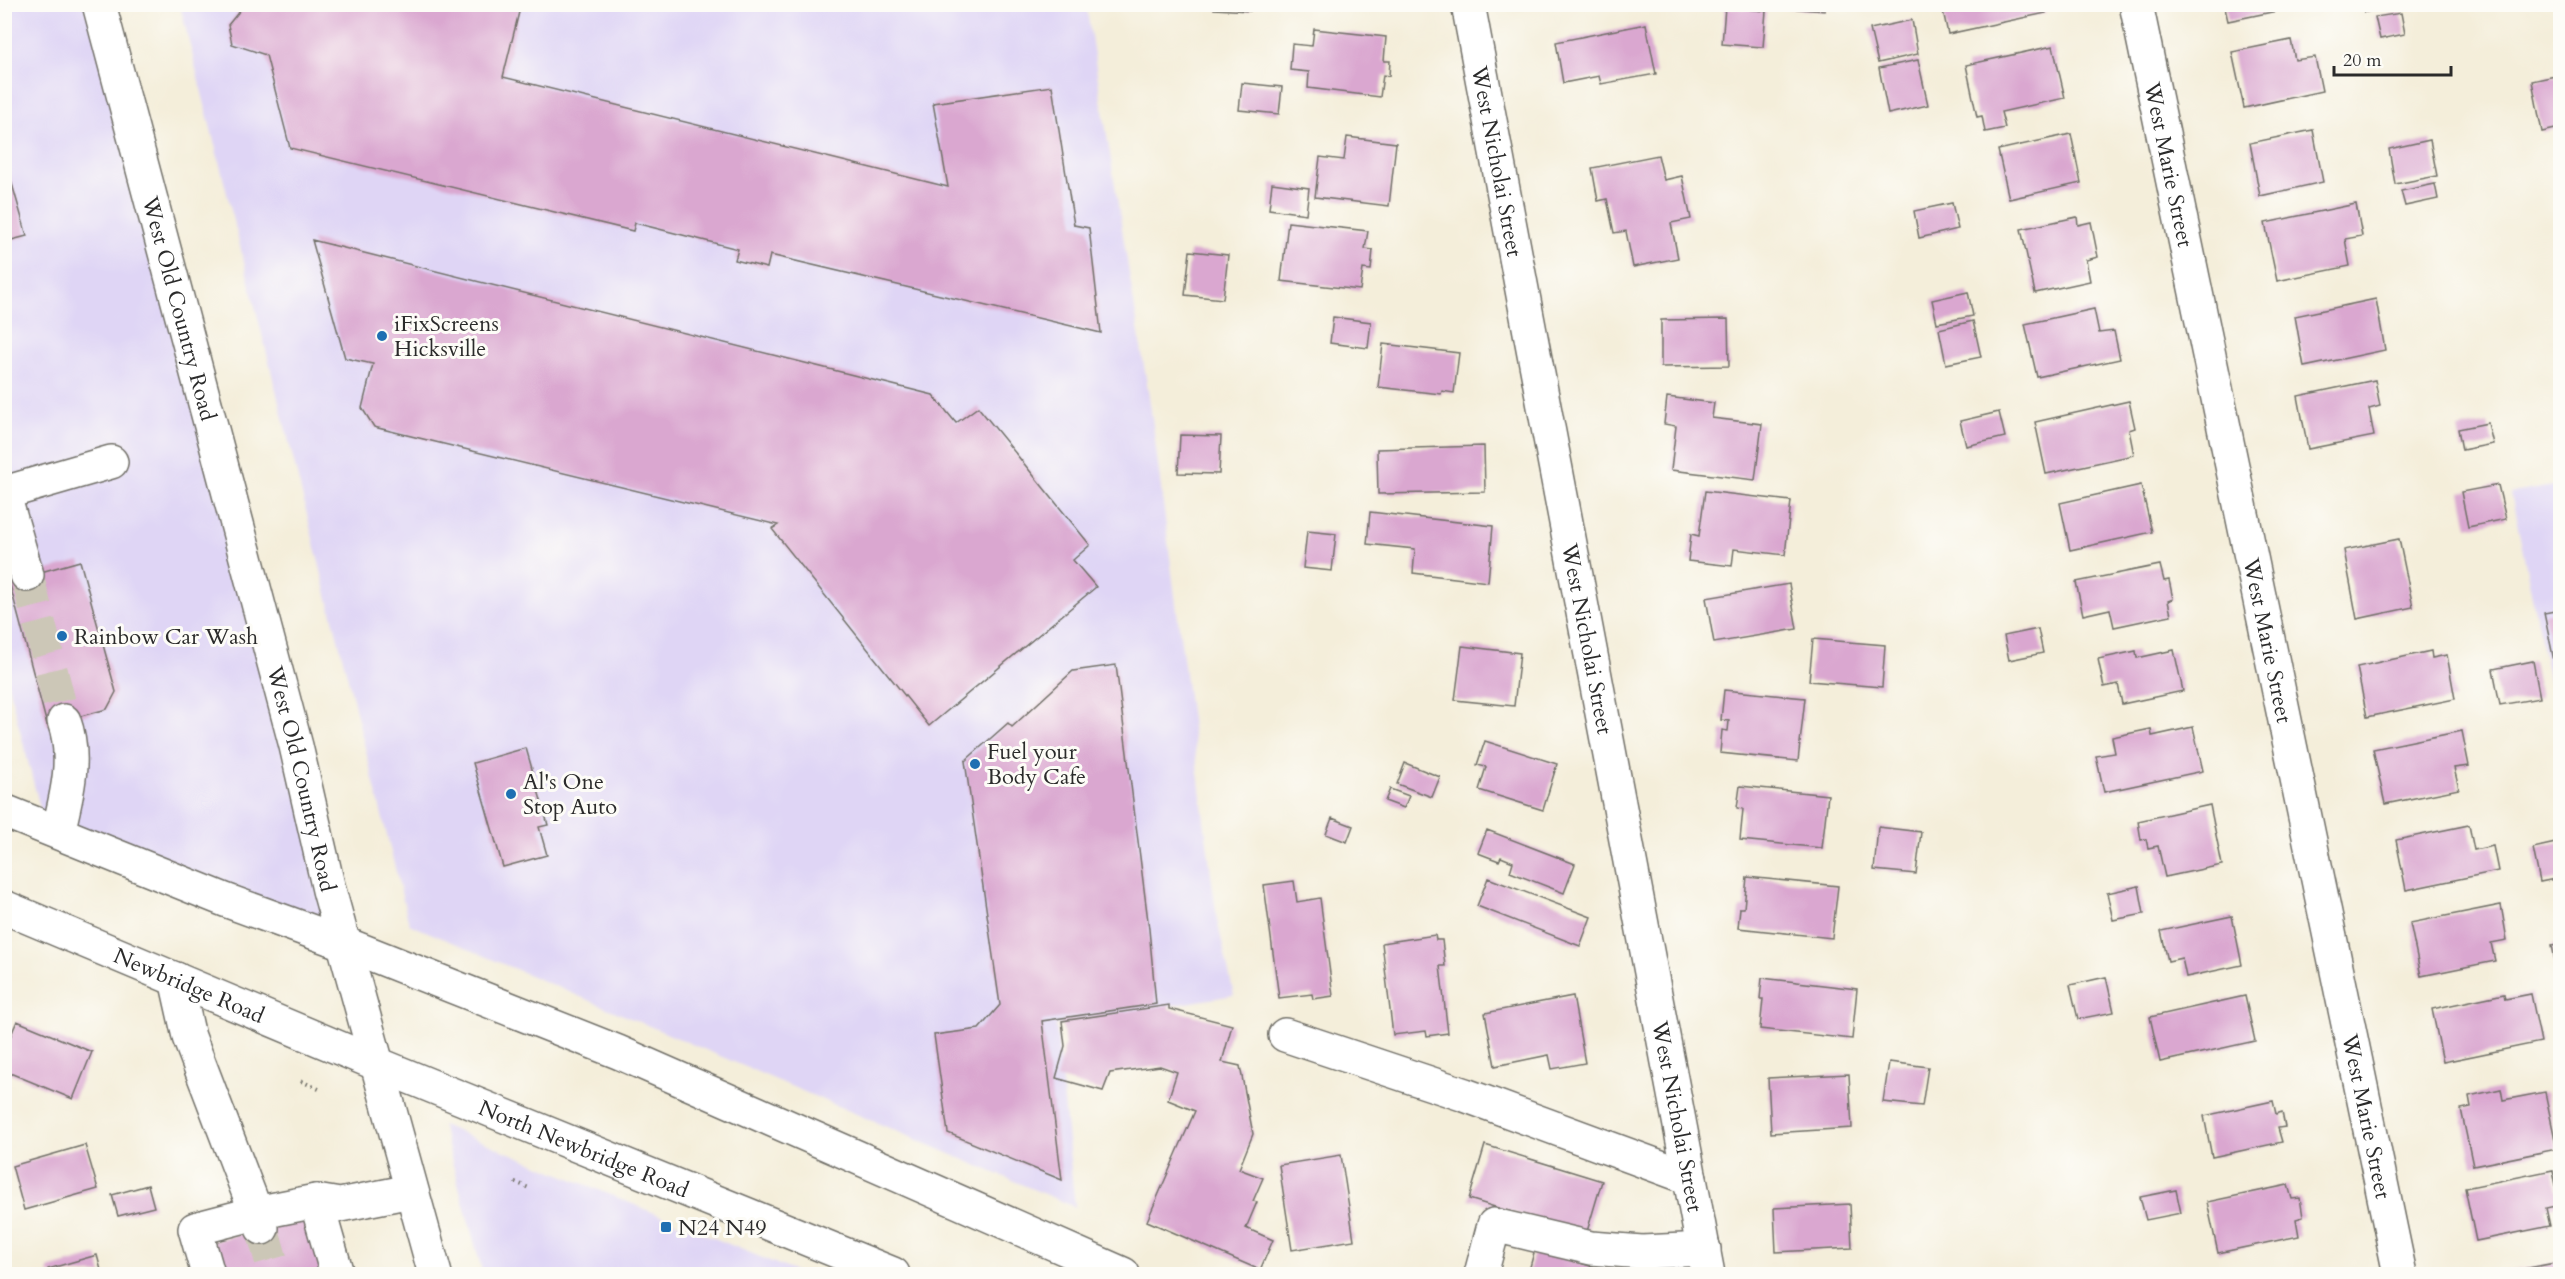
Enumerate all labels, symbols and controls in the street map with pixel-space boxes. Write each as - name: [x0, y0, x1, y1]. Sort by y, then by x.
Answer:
- scale bar: [2334, 39, 2451, 77]
- text: 20 m: [2343, 48, 2382, 73]
- street label: West Nicholai Street: [1464, 62, 1529, 259]
- street label: West Marie Street: [2136, 79, 2200, 250]
- street label: West Old Country Road: [134, 192, 223, 424]
- place label: iFixScreens Hicksville: [394, 309, 499, 364]
- marker: iFixScreens Hicksville: [375, 329, 389, 343]
- street label: West Nicholai Street: [1554, 540, 1620, 737]
- street label: West Marie Street: [2235, 554, 2299, 726]
- place label: Rainbow Car Wash: [74, 622, 258, 652]
- marker: Rainbow Car Wash: [55, 629, 69, 643]
- street label: West Old Country Road: [259, 662, 343, 895]
- place label: Fuel your Body Cafe: [987, 737, 1086, 792]
- marker: Fuel your Body Cafe: [968, 757, 982, 771]
- place label: Al's One Stop Auto: [523, 767, 617, 822]
- marker: Al's One Stop Auto: [504, 787, 518, 801]
- street label: Newbridge Road: [109, 941, 269, 1031]
- street label: West Nicholai Street: [1644, 1018, 1710, 1215]
- street label: West Marie Street: [2334, 1030, 2398, 1202]
- street label: North Newbridge Road: [474, 1093, 693, 1205]
- place label: N24 N49: [678, 1213, 767, 1243]
- marker: N24 N49: [659, 1220, 673, 1234]

